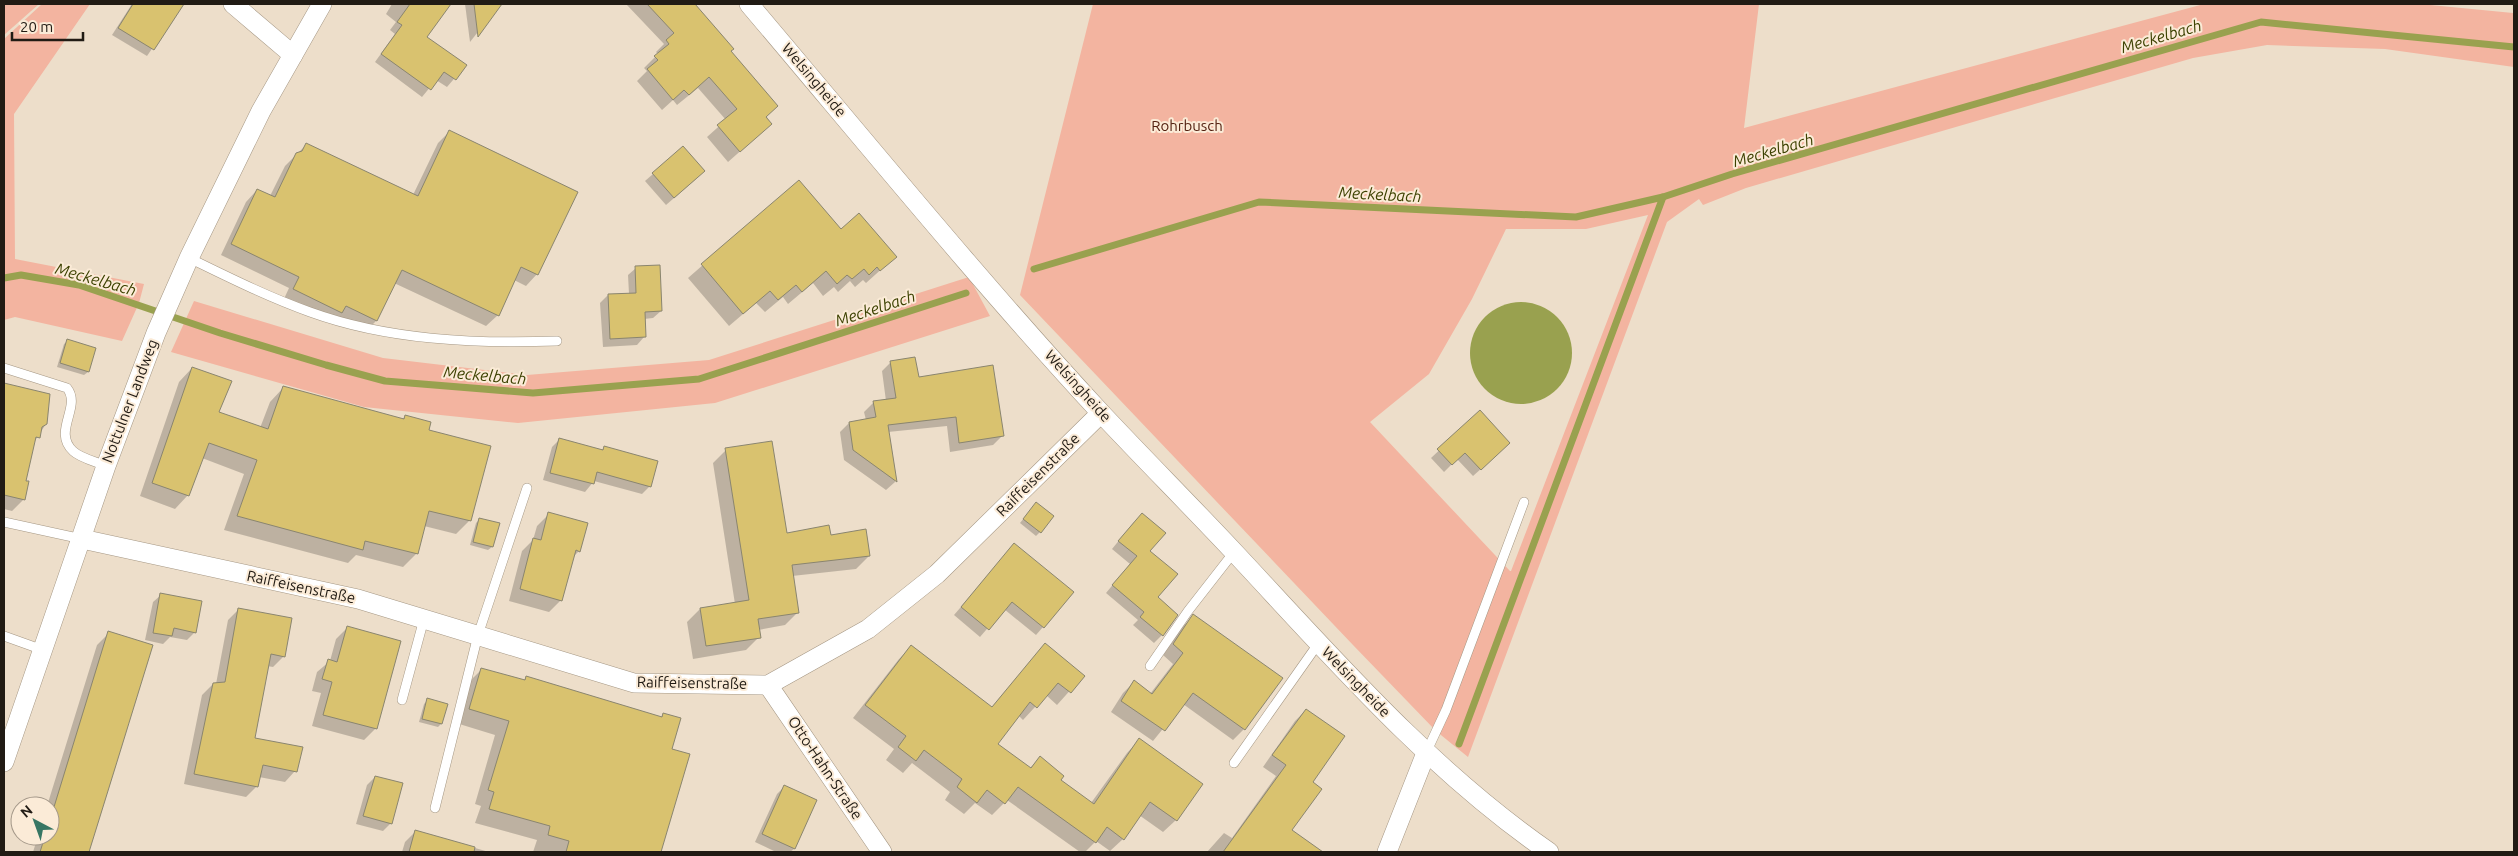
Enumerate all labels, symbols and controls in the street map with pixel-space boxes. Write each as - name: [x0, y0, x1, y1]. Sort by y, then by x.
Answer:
- scale bar: [12, 10, 84, 42]
- water label: Meckelbach: [2119, 16, 2203, 56]
- text: 20 m: [20, 18, 53, 35]
- street label: Welsingheide: [779, 39, 850, 120]
- park label: Rohrbusch: [1151, 117, 1223, 134]
- water label: Meckelbach: [1731, 130, 1815, 170]
- water label: Meckelbach: [1338, 183, 1422, 205]
- water label: Meckelbach: [54, 259, 138, 299]
- water label: Meckelbach: [833, 287, 917, 329]
- street label: Nottulner Landweg: [98, 337, 161, 465]
- street label: Welsingheide: [1042, 346, 1115, 425]
- water label: Meckelbach: [443, 362, 527, 388]
- street label: Raiffeisenstraße: [993, 430, 1083, 520]
- street label: Raiffeisenstraße: [245, 567, 357, 606]
- street label: Welsingheide: [1319, 643, 1394, 720]
- street label: Raiffeisenstraße: [637, 673, 747, 692]
- street label: Otto-Hahn-Straße: [785, 713, 866, 822]
- north arrow: [10, 796, 60, 846]
- text: N: [17, 802, 36, 821]

